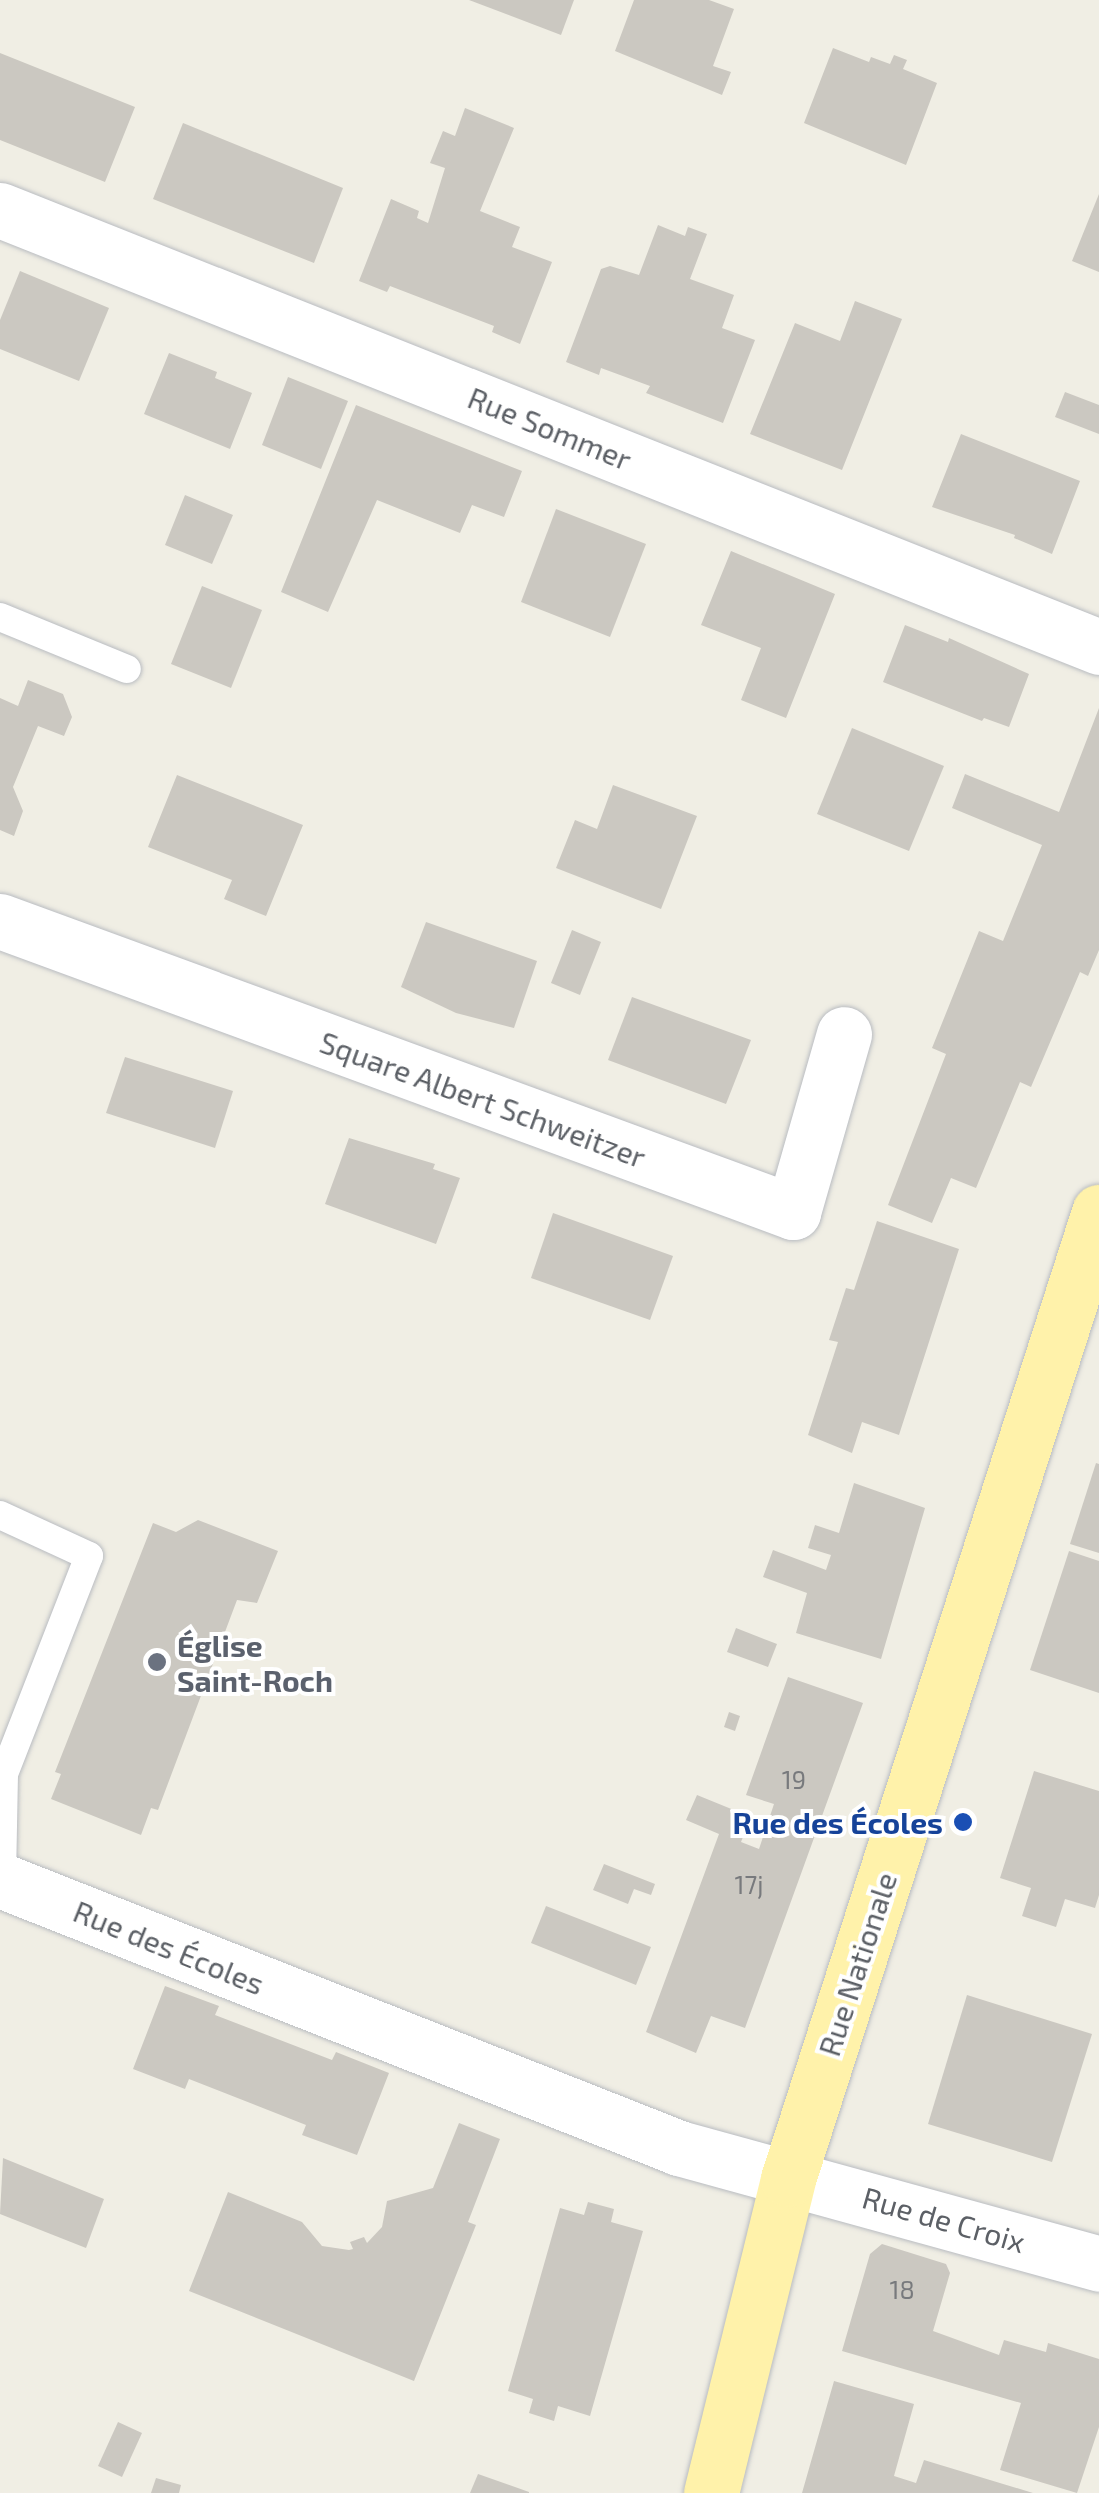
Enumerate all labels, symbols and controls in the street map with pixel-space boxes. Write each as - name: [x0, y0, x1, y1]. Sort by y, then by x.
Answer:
- street label: Rue Sommer: [463, 379, 637, 477]
- street label: Square Albert Schweitzer: [315, 1023, 651, 1175]
- place label: Église Saint-Roch: [177, 1627, 333, 1698]
- marker: Église Saint-Roch: [146, 1651, 168, 1673]
- house number: 19: [782, 1764, 806, 1794]
- place label: Rue des Écoles: [732, 1804, 943, 1840]
- marker: Rue des Écoles: [952, 1811, 974, 1833]
- street label: Rue Nationale: [810, 1868, 904, 2060]
- house number: 17j: [735, 1869, 763, 1899]
- street label: Rue des Écoles: [69, 1892, 269, 2002]
- street label: Rue de Croix: [859, 2179, 1029, 2259]
- house number: 18: [889, 2274, 915, 2304]

